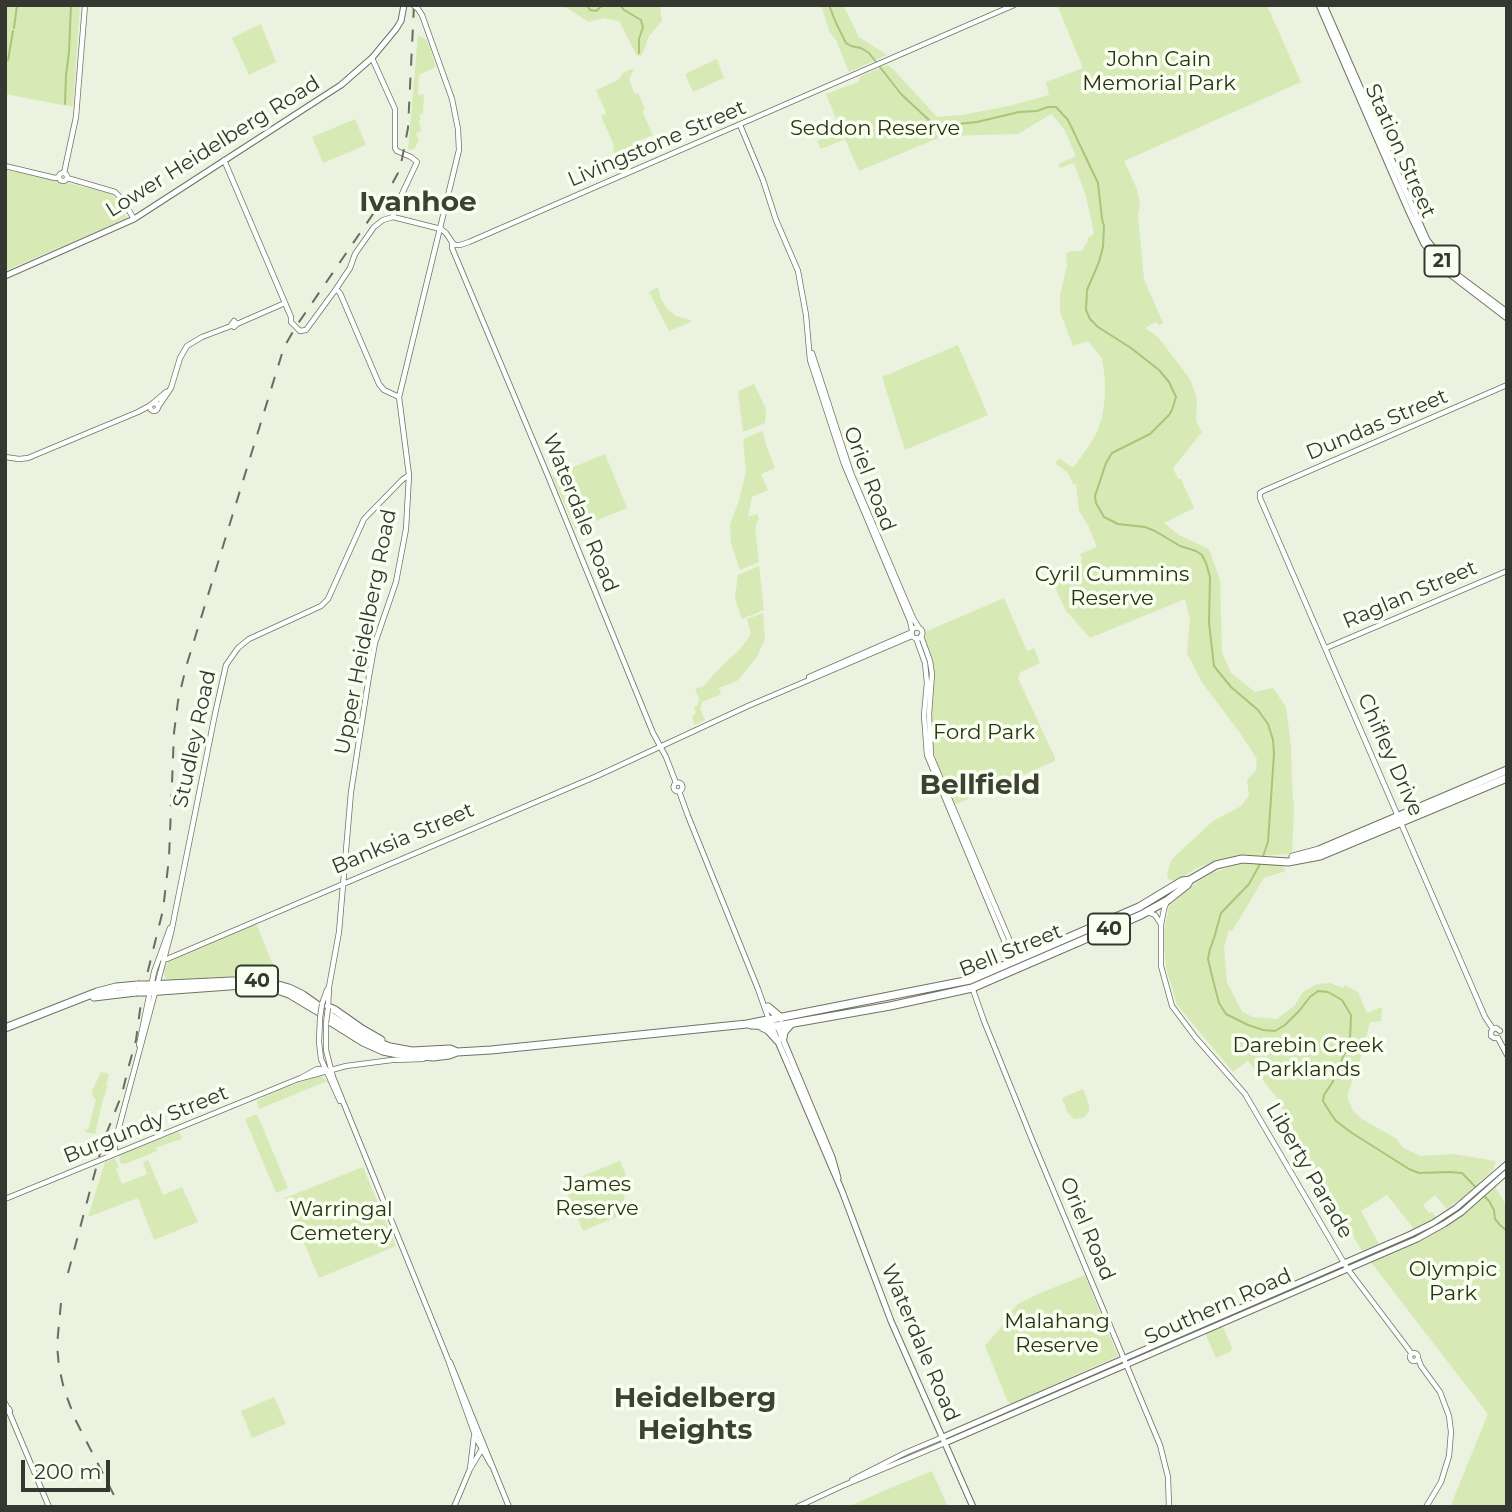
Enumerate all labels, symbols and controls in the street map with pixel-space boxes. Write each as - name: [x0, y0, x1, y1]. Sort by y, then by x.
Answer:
- park label: John Cain Memorial Park: [1082, 47, 1236, 97]
- street label: Lower Heidelberg Road: [101, 71, 325, 223]
- street label: Station Street: [1359, 80, 1441, 222]
- street label: Livingstone Street: [564, 95, 750, 193]
- park label: Seddon Reserve: [790, 116, 960, 142]
- district label: Ivanhoe: [359, 186, 477, 220]
- road number: 21: [1424, 246, 1460, 276]
- street label: Dundas Street: [1302, 384, 1452, 466]
- street label: Oriel Road: [837, 423, 901, 535]
- street label: Waterdale Road: [537, 430, 623, 596]
- street label: Upper Heidelberg Road: [330, 507, 402, 757]
- street label: Raglan Street: [1339, 555, 1481, 635]
- park label: Cyril Cummins Reserve: [1035, 562, 1189, 612]
- street label: Studley Road: [168, 668, 222, 810]
- street label: Chifley Drive: [1352, 690, 1428, 820]
- park label: Ford Park: [933, 720, 1035, 746]
- district label: Bellfield: [920, 769, 1040, 803]
- street label: Banksia Street: [328, 798, 478, 880]
- road number: 40: [1088, 914, 1130, 945]
- street label: Bell Street: [956, 919, 1066, 983]
- road number: 40: [236, 965, 278, 996]
- park label: Darebin Creek Parklands: [1232, 1033, 1384, 1083]
- street label: Burgundy Street: [60, 1080, 232, 1170]
- street label: Liberty Parade: [1260, 1099, 1358, 1243]
- park label: James Reserve: [555, 1172, 639, 1222]
- street label: Oriel Road: [1054, 1173, 1120, 1285]
- park label: Warringal Cemetery: [289, 1197, 393, 1247]
- park label: Olympic Park: [1409, 1257, 1497, 1307]
- street label: Waterdale Road: [875, 1260, 965, 1426]
- street label: Southern Road: [1140, 1263, 1296, 1351]
- park label: Malahang Reserve: [1004, 1309, 1110, 1359]
- district label: Heidelberg Heights: [614, 1382, 776, 1448]
- scale bar: [24, 1446, 114, 1490]
- text: 200 m: [34, 1459, 101, 1484]

